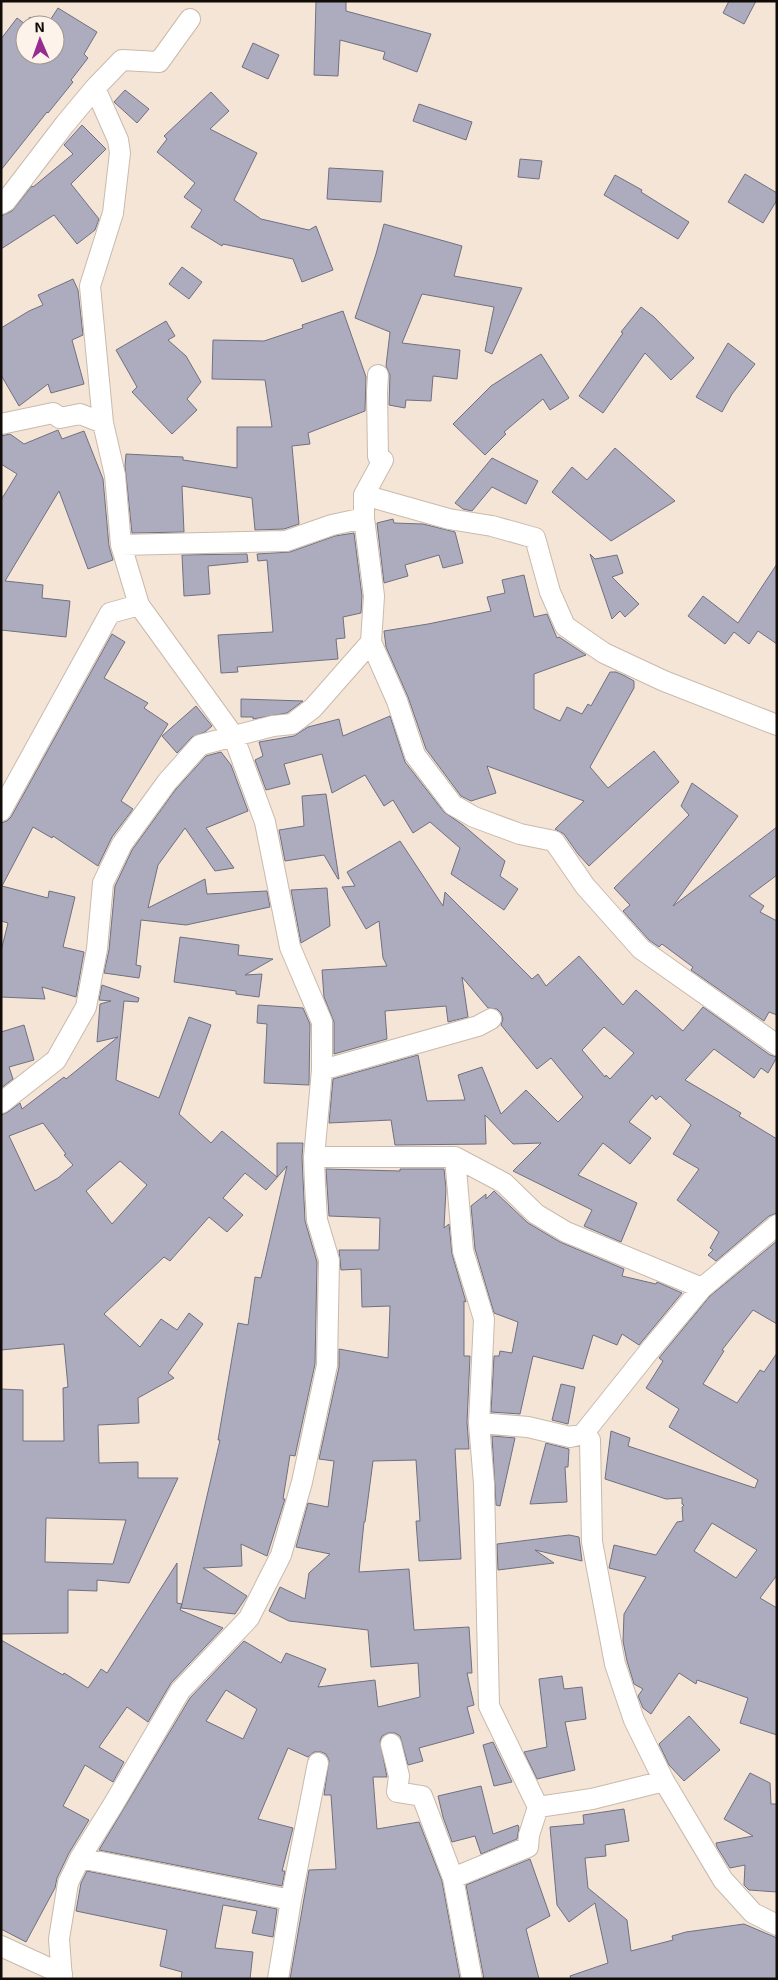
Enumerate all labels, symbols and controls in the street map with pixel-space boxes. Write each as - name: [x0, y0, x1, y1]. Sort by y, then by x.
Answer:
- north arrow: [15, 15, 65, 65]
- text: N: [34, 18, 45, 35]

